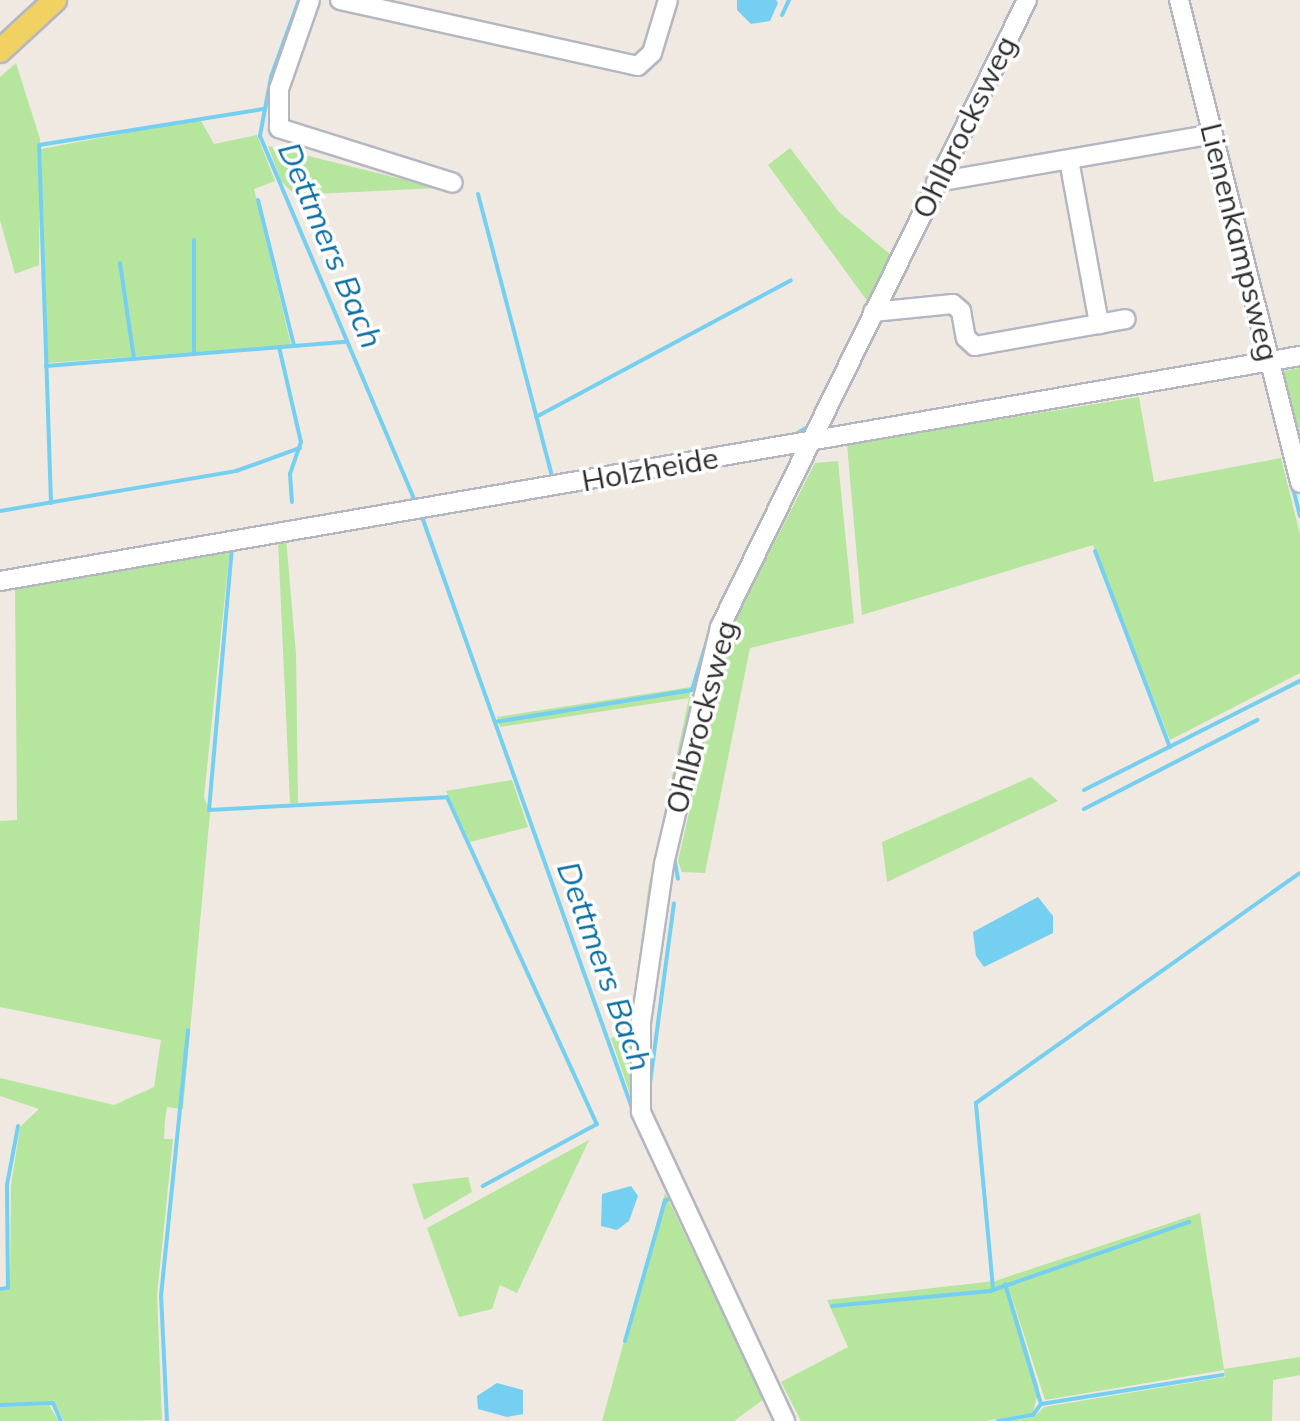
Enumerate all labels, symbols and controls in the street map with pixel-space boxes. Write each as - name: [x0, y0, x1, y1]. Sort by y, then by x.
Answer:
- street label: Ohlbrocksweg: [904, 30, 1024, 224]
- street label: Lienenkampsweg: [1193, 119, 1287, 365]
- water label: Dettmers Bach: [270, 136, 392, 354]
- street label: Holzheide: [579, 439, 721, 499]
- street label: Ohlbrocksweg: [658, 616, 744, 818]
- water label: Dettmers Bach: [549, 856, 661, 1076]

